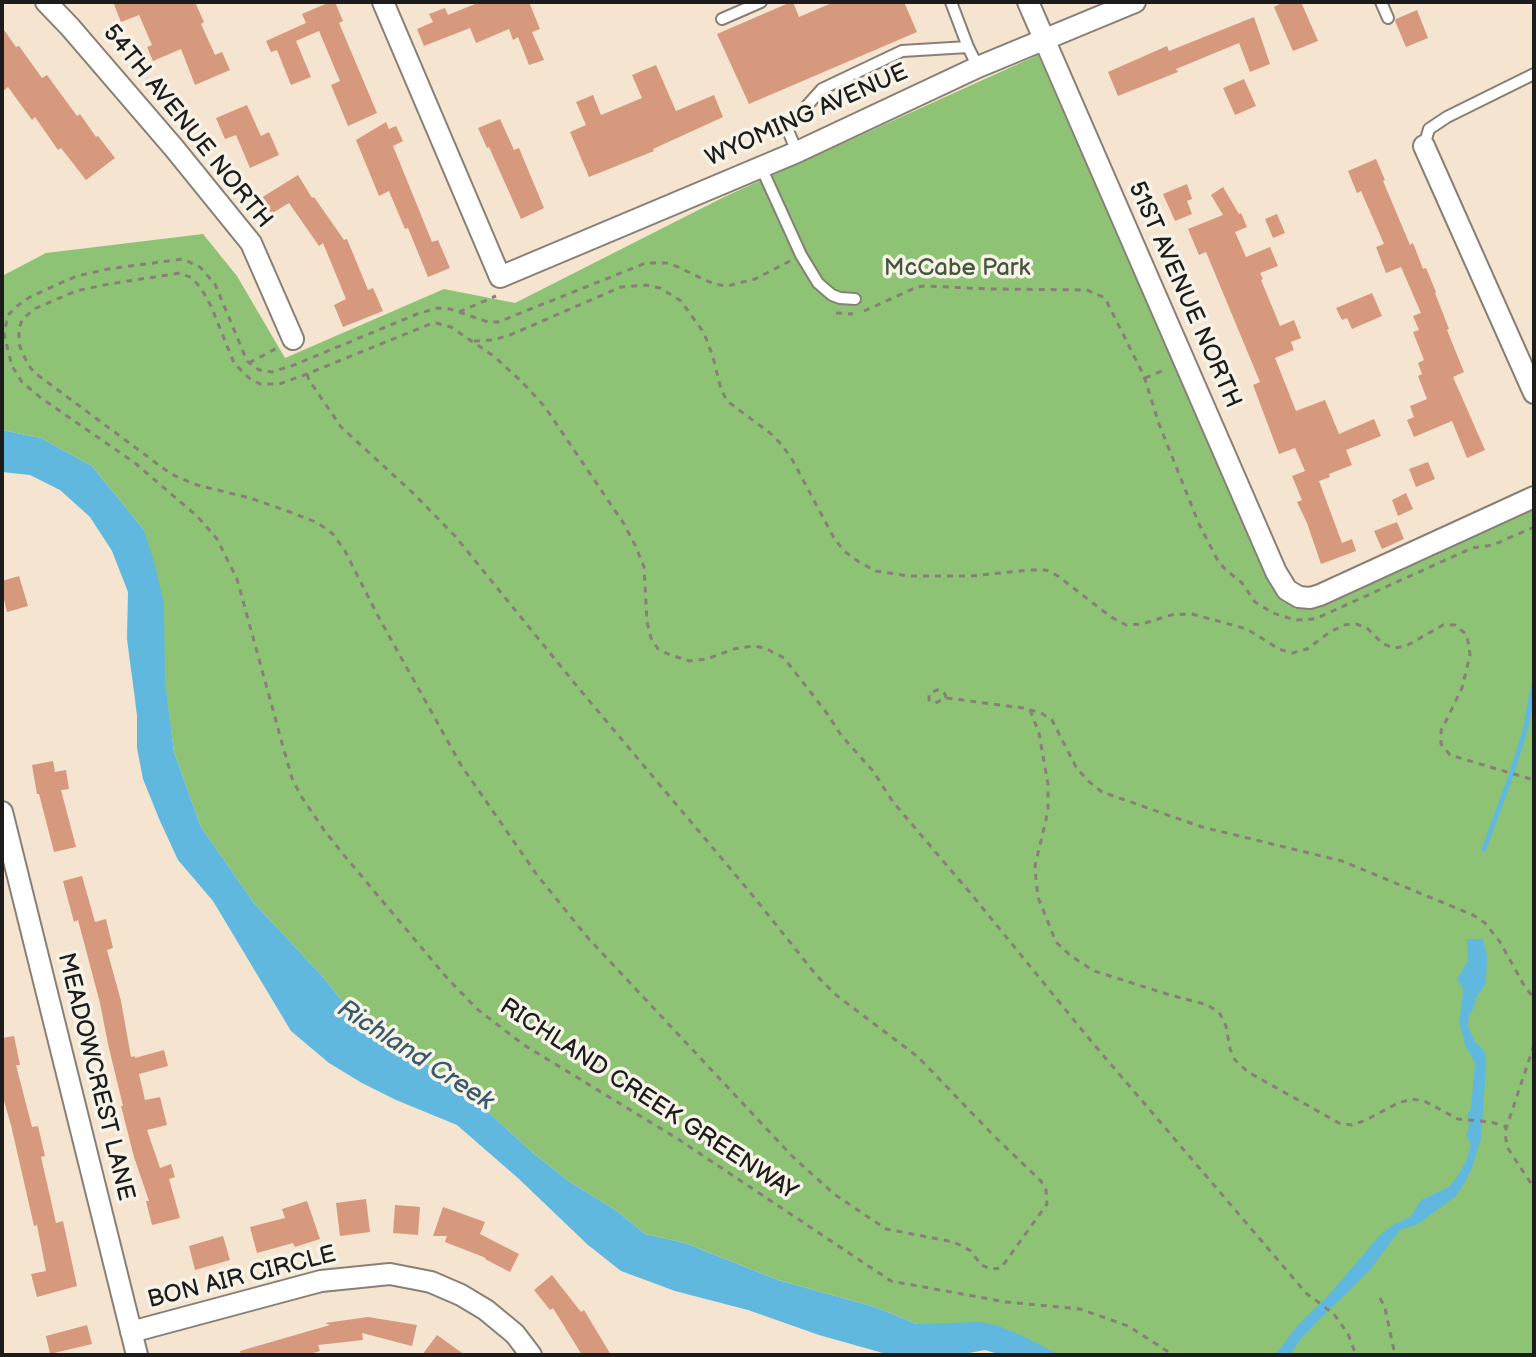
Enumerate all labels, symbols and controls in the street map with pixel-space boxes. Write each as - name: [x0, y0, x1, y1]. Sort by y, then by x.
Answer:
- street label: 54TH AVENUE NORTH: [96, 19, 278, 235]
- street label: WYOMING AVENUE: [701, 58, 913, 174]
- street label: 51ST AVENUE NORTH: [1121, 177, 1247, 413]
- park label: McCabe Park: [884, 255, 1030, 283]
- street label: MEADOWCREST LANE: [50, 950, 140, 1204]
- street label: RICHLAND CREEK GREENWAY: [494, 993, 802, 1207]
- water label: Richland Creek: [331, 994, 499, 1118]
- street label: BON AIR CIRCLE: [145, 1241, 339, 1315]

